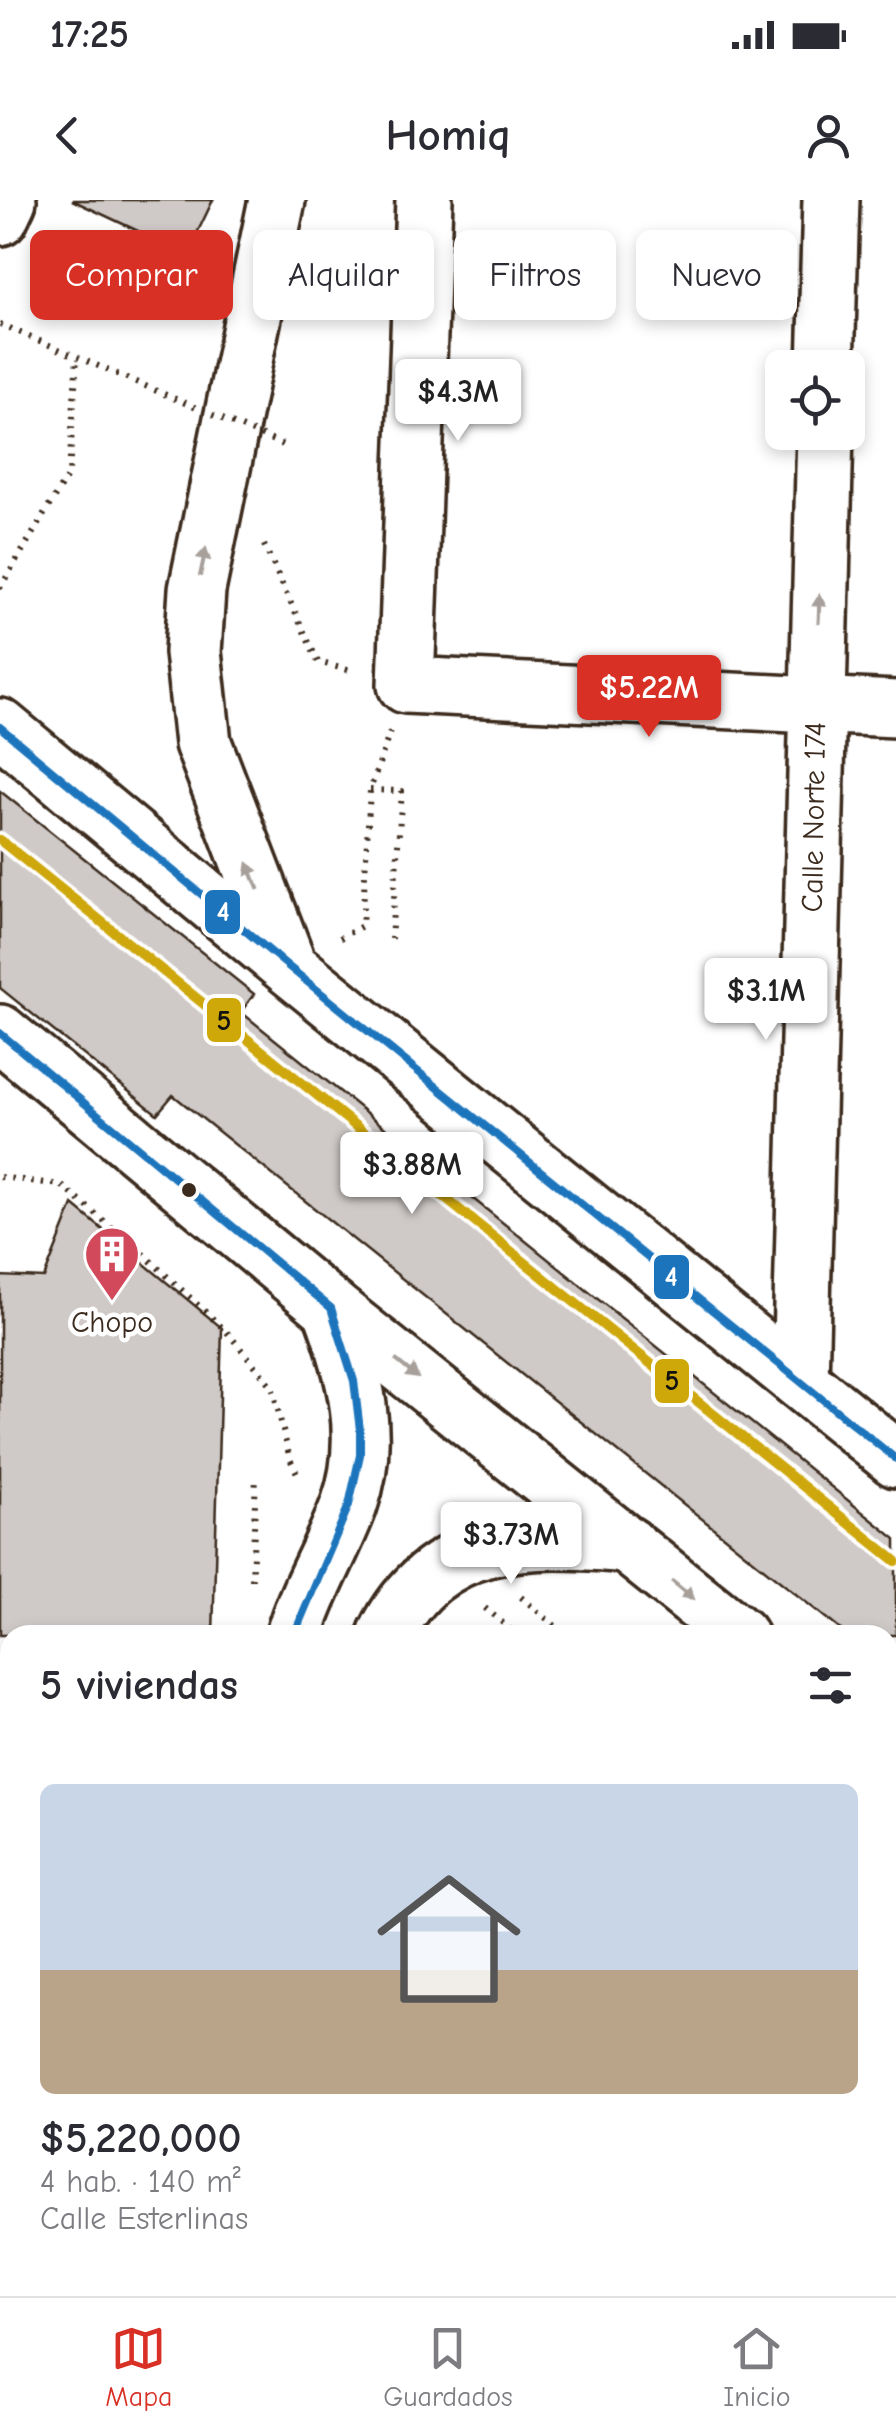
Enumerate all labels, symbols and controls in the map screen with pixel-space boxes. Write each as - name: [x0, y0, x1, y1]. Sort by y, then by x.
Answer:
- text: 17:25: [50, 13, 129, 57]
- icon: back: [40, 108, 95, 163]
- icon: person: [801, 108, 856, 163]
- text: Homiq: [385, 109, 511, 161]
- chip: Comprar: [30, 230, 233, 320]
- chip: Alquilar: [253, 230, 434, 320]
- chip: Filtros: [454, 230, 616, 320]
- chip: Nuevo: [636, 230, 797, 320]
- map controls: [765, 350, 865, 450]
- button: locate: [765, 350, 865, 450]
- pin: $4.3M: [388, 359, 528, 444]
- text: $4.3M: [417, 373, 499, 410]
- one-way arrow: [195, 546, 211, 577]
- one-way arrow: [812, 592, 828, 624]
- pin: $5.22M: [568, 655, 730, 740]
- text: $5.22M: [599, 669, 699, 706]
- street label: Calle Norte 174: [795, 721, 833, 913]
- one-way arrow: [245, 861, 261, 891]
- line badge: 4: [203, 888, 242, 936]
- text: 4: [216, 896, 230, 928]
- pin: $3.1M: [696, 958, 836, 1043]
- text: $3.1M: [726, 972, 806, 1009]
- line badge: 5: [205, 996, 243, 1044]
- text: 5: [217, 1005, 231, 1037]
- pin: $3.88M: [331, 1132, 493, 1217]
- text: $3.88M: [362, 1146, 462, 1183]
- unlabelled marker: [179, 1180, 199, 1200]
- building icon: Chopo: [82, 1224, 142, 1303]
- line badge: 4: [652, 1253, 691, 1301]
- text: 4: [664, 1261, 678, 1293]
- place label: Chopo: [71, 1305, 153, 1340]
- line badge: 5: [653, 1357, 691, 1405]
- one-way arrow: [394, 1358, 420, 1379]
- text: 5: [665, 1365, 679, 1397]
- pin: $3.73M: [430, 1502, 592, 1587]
- text: $3.73M: [463, 1516, 559, 1553]
- one-way arrow: [671, 1579, 696, 1600]
- icon: filters: [803, 1658, 858, 1713]
- text: 5 viviendas: [40, 1661, 238, 1710]
- icon: home: [359, 1849, 539, 2029]
- text: $5,220,000: [40, 2114, 242, 2163]
- text: 4 hab. · 140 m²: [40, 2163, 241, 2200]
- text: Calle Esterlinas: [40, 2200, 248, 2237]
- tab: Mapa: [105, 2321, 173, 2413]
- tab: Guardados: [383, 2321, 513, 2413]
- tab: Inicio: [723, 2321, 791, 2413]

